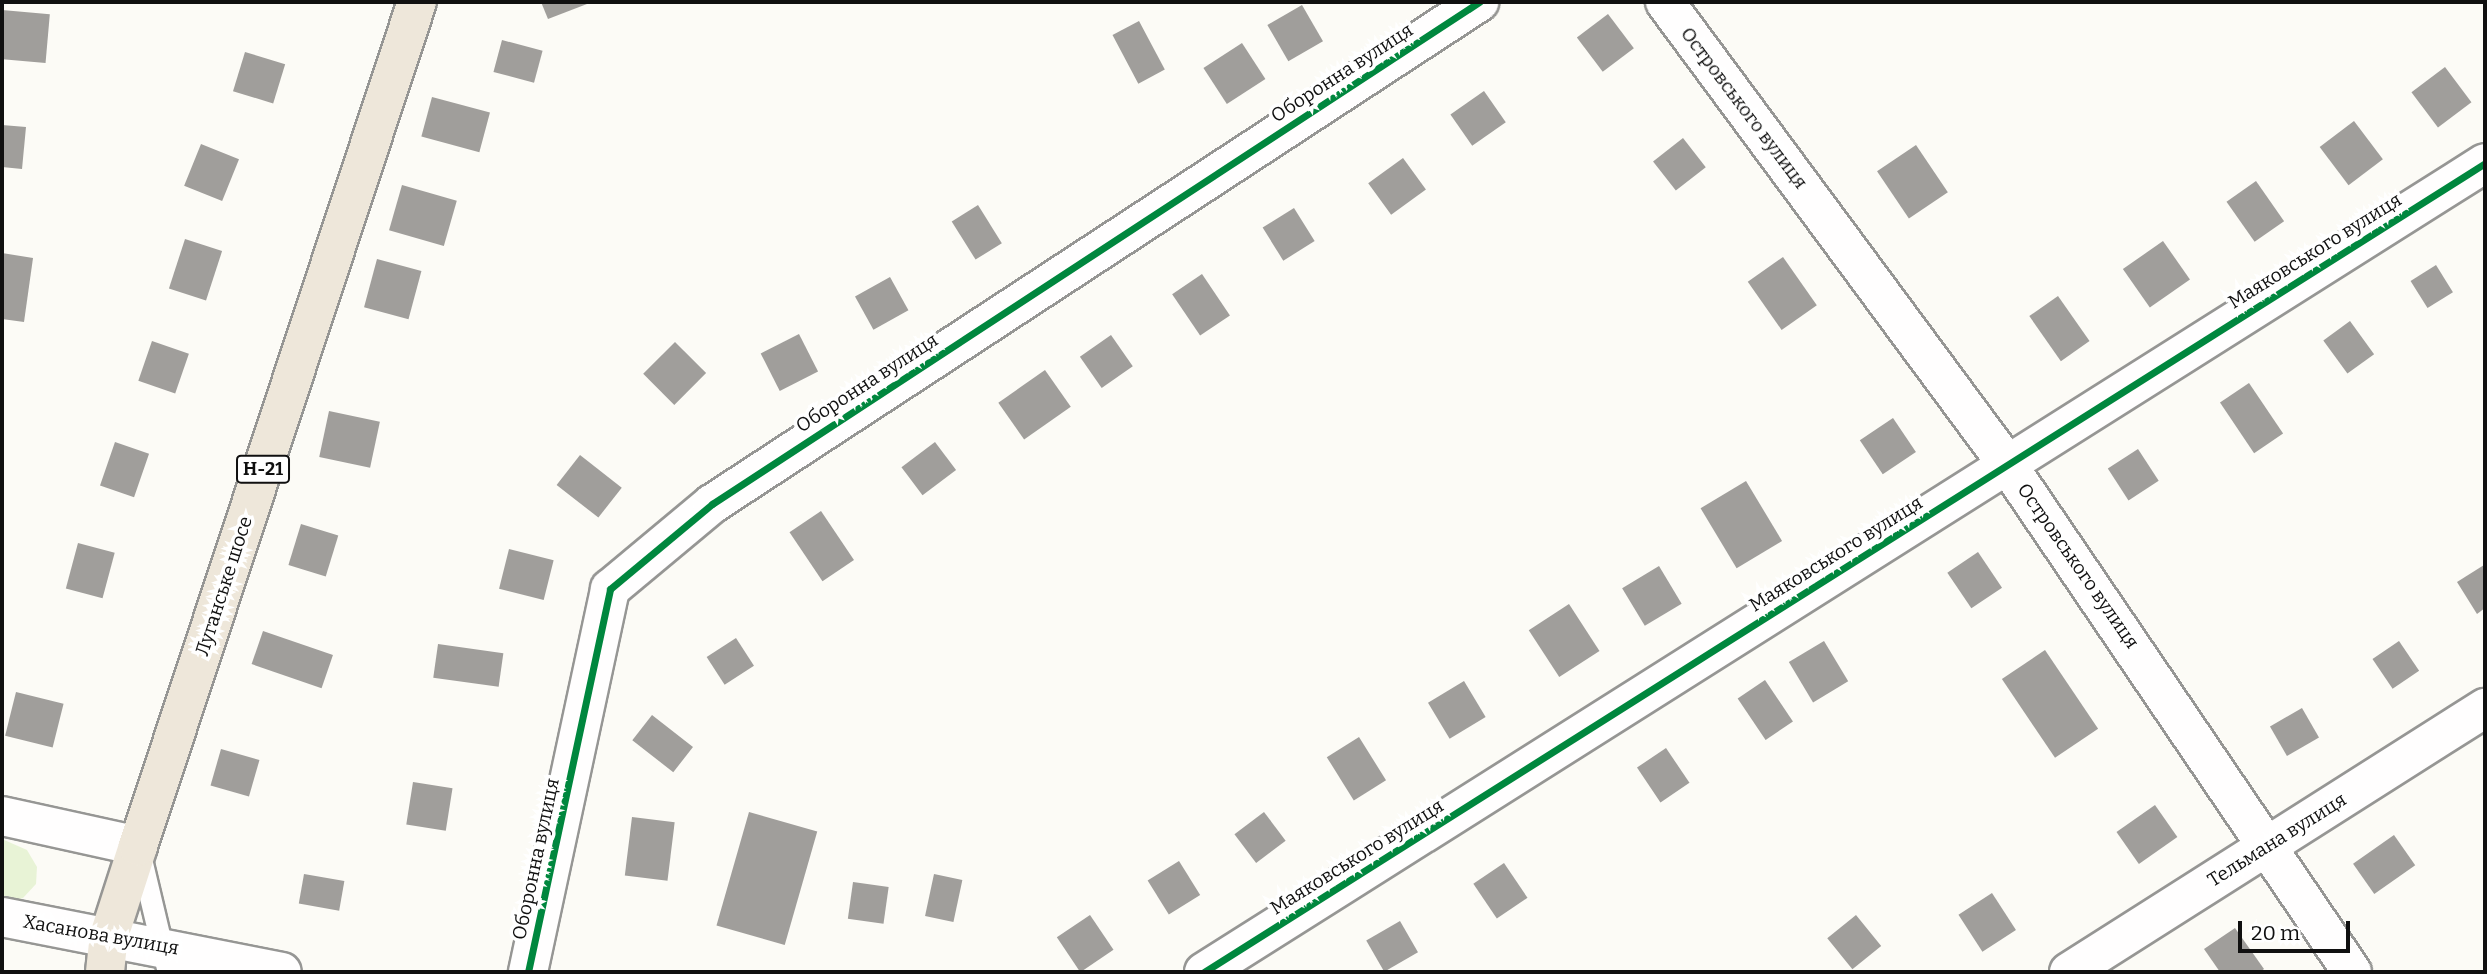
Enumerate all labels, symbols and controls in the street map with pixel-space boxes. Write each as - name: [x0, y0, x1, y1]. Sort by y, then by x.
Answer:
- street label: Оборонна вулиця: [1267, 19, 1417, 127]
- street label: Островського вулиця: [1676, 23, 1812, 193]
- street label: Маяковського вулиця: [2224, 188, 2406, 314]
- street label: Оборонна вулиця: [792, 329, 942, 437]
- road number: Н-21: [235, 454, 291, 484]
- street label: Островського вулиця: [2012, 479, 2144, 653]
- street label: Маяковського вулиця: [1745, 491, 1927, 617]
- street label: Луганське шосе: [191, 513, 257, 659]
- street label: Оборонна вулиця: [508, 776, 564, 942]
- street label: Тельмана вулиця: [2204, 788, 2350, 892]
- street label: Маяковського вулиця: [1266, 794, 1448, 920]
- scale bar: [2242, 908, 2354, 952]
- street label: Хасанова вулиця: [21, 910, 181, 960]
- text: 20 m: [2251, 920, 2300, 946]

